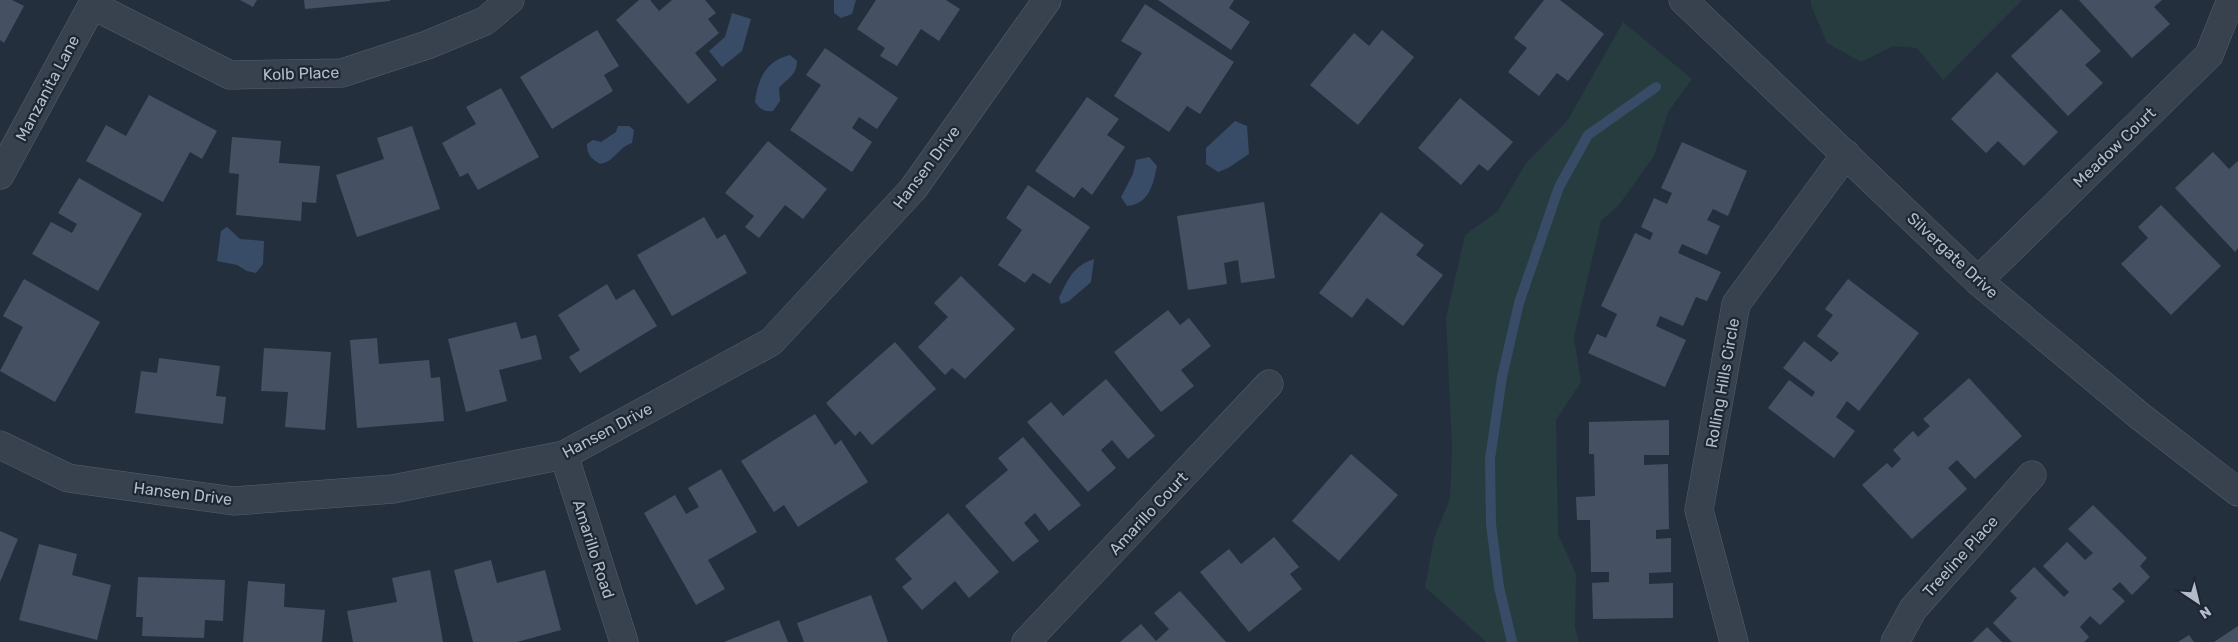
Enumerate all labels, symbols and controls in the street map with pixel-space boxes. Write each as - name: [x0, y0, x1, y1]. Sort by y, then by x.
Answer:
- street label: Manzanita Lane: [12, 32, 83, 144]
- street label: Kolb Place: [262, 63, 340, 84]
- street label: Meadow Court: [2069, 103, 2159, 191]
- street label: Hansen Drive: [889, 122, 964, 213]
- street label: Silvergate Drive: [1903, 208, 2002, 302]
- street label: Rolling Hills Circle: [1702, 317, 1743, 450]
- street label: Hansen Drive: [559, 399, 656, 462]
- street label: Amarillo Court: [1105, 468, 1192, 559]
- street label: Hansen Drive: [133, 478, 233, 509]
- street label: Amarillo Road: [569, 497, 618, 601]
- street label: Treeline Place: [1919, 512, 2002, 601]
- north arrow: [2173, 577, 2223, 627]
- text: N: [2196, 602, 2214, 622]

